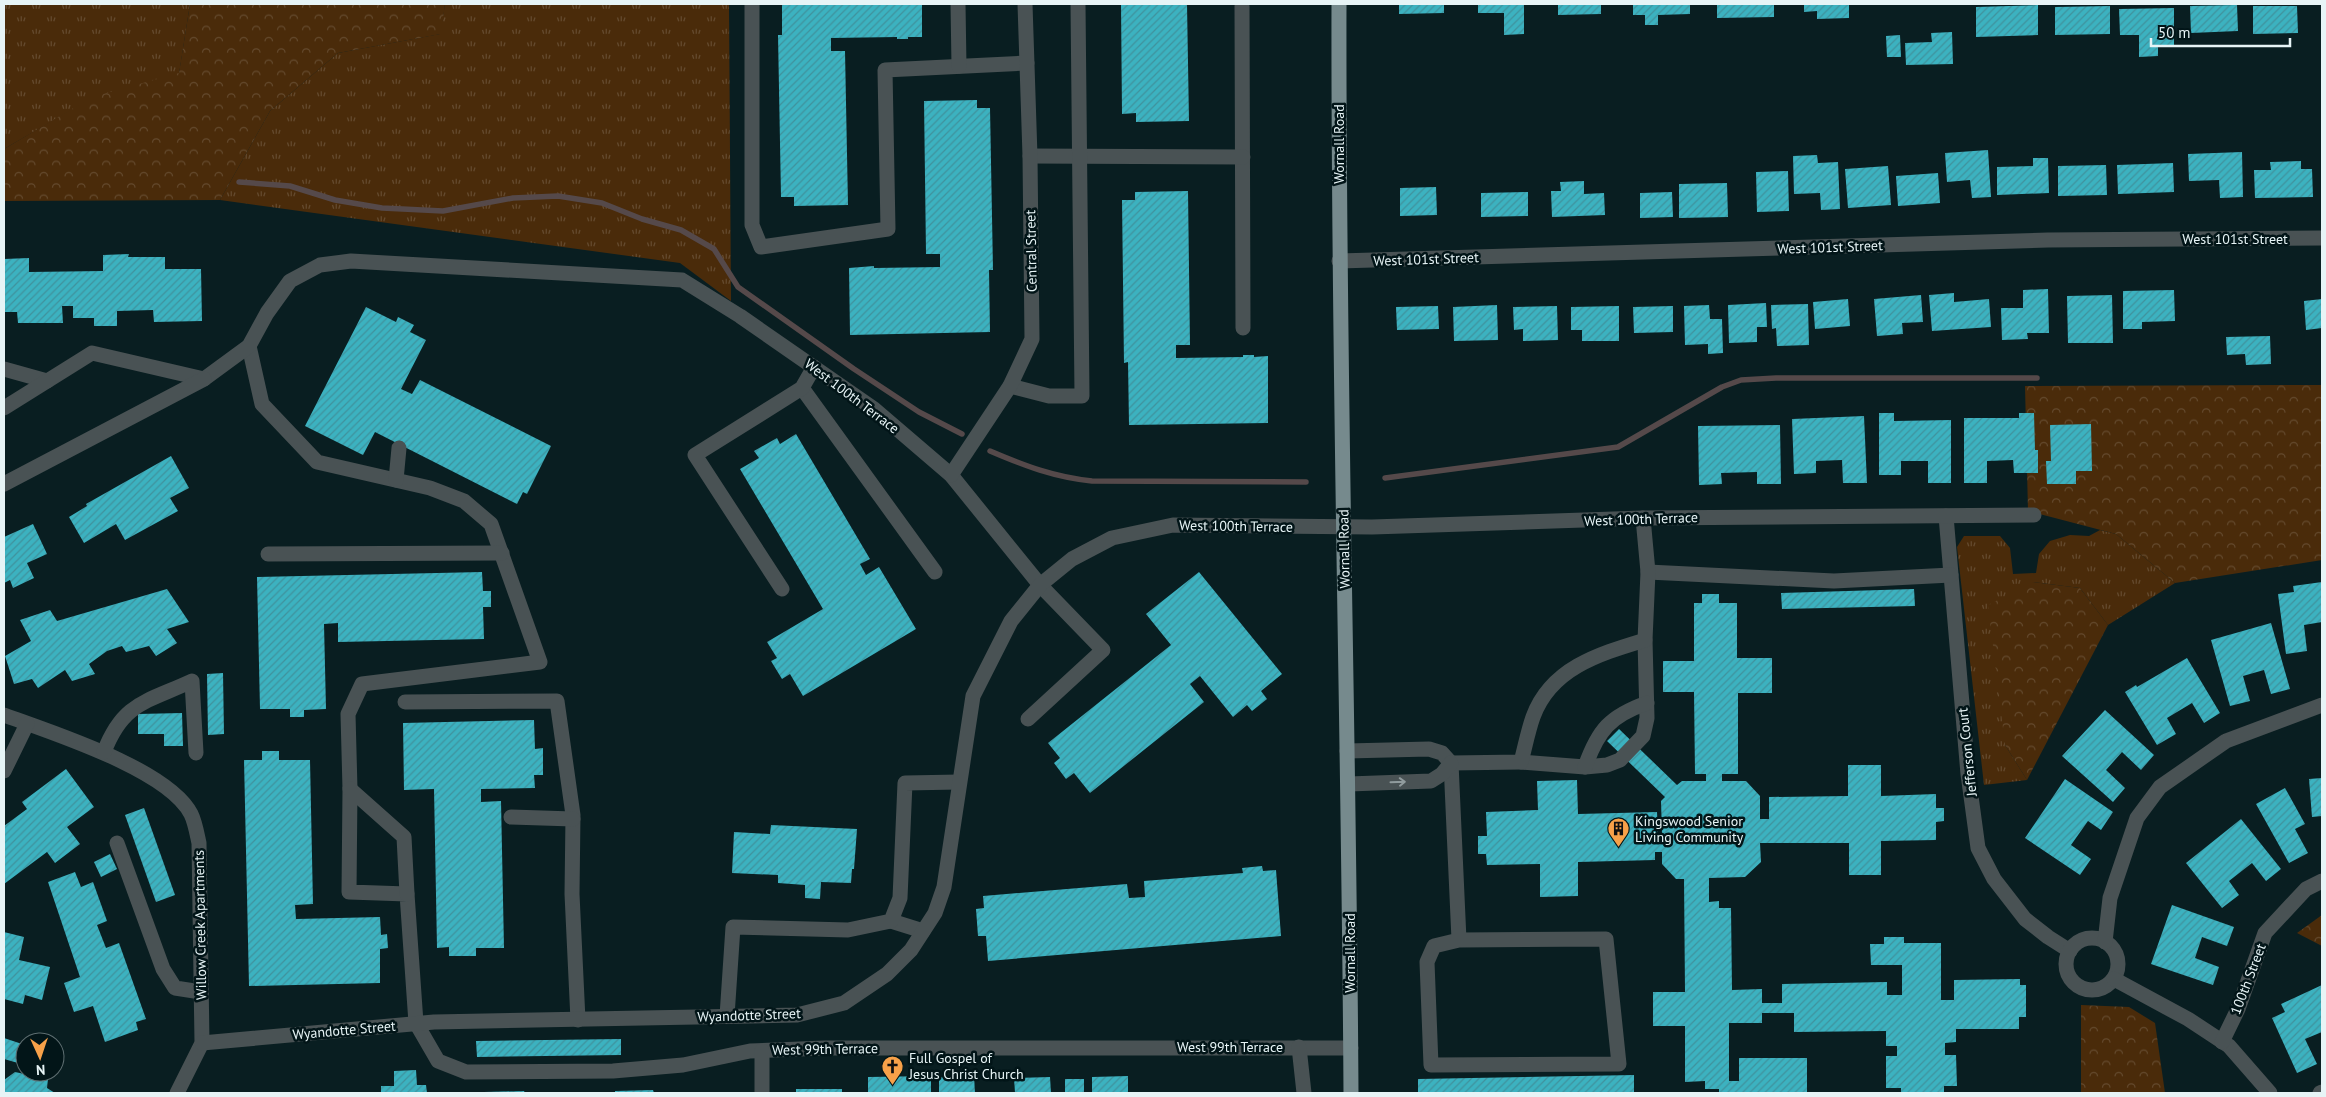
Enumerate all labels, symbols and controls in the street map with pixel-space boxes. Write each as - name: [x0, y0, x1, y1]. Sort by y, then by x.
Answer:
- scale bar: [2151, 15, 2290, 47]
- text: 50 m: [2158, 23, 2191, 42]
- street label: Wornall Road: [1330, 104, 1348, 184]
- street label: Central Street: [1021, 209, 1041, 292]
- street label: West 101st Street: [2182, 230, 2288, 248]
- street label: West 101st Street: [1777, 236, 1883, 258]
- street label: West 101st Street: [1373, 248, 1479, 270]
- street label: West 100th Terrace: [801, 355, 903, 437]
- street label: West 100th Terrace: [1584, 508, 1698, 530]
- street label: Wornall Road: [1334, 509, 1354, 589]
- street label: West 100th Terrace: [1179, 516, 1293, 536]
- street label: Jefferson Court: [1953, 707, 1981, 798]
- one-way arrow: [1389, 777, 1405, 787]
- place label: Kingswood Senior Living Community: [1635, 812, 1744, 846]
- building icon: Kingswood Senior Living Community: [1607, 817, 1631, 848]
- street label: Willow Creek Apartments: [190, 850, 210, 1000]
- street label: Wornall Road: [1341, 913, 1359, 993]
- street label: 100th Street: [2226, 941, 2270, 1017]
- street label: Wyandotte Street: [697, 1004, 801, 1026]
- street label: Wyandotte Street: [292, 1017, 397, 1043]
- north arrow: [15, 1032, 65, 1082]
- street label: West 99th Terrace: [1177, 1038, 1283, 1056]
- street label: West 99th Terrace: [772, 1039, 878, 1059]
- place label: Full Gospel of Jesus Christ Church: [908, 1049, 1024, 1083]
- church icon: Full Gospel of Jesus Christ Church: [881, 1054, 905, 1085]
- text: N: [36, 1061, 46, 1079]

